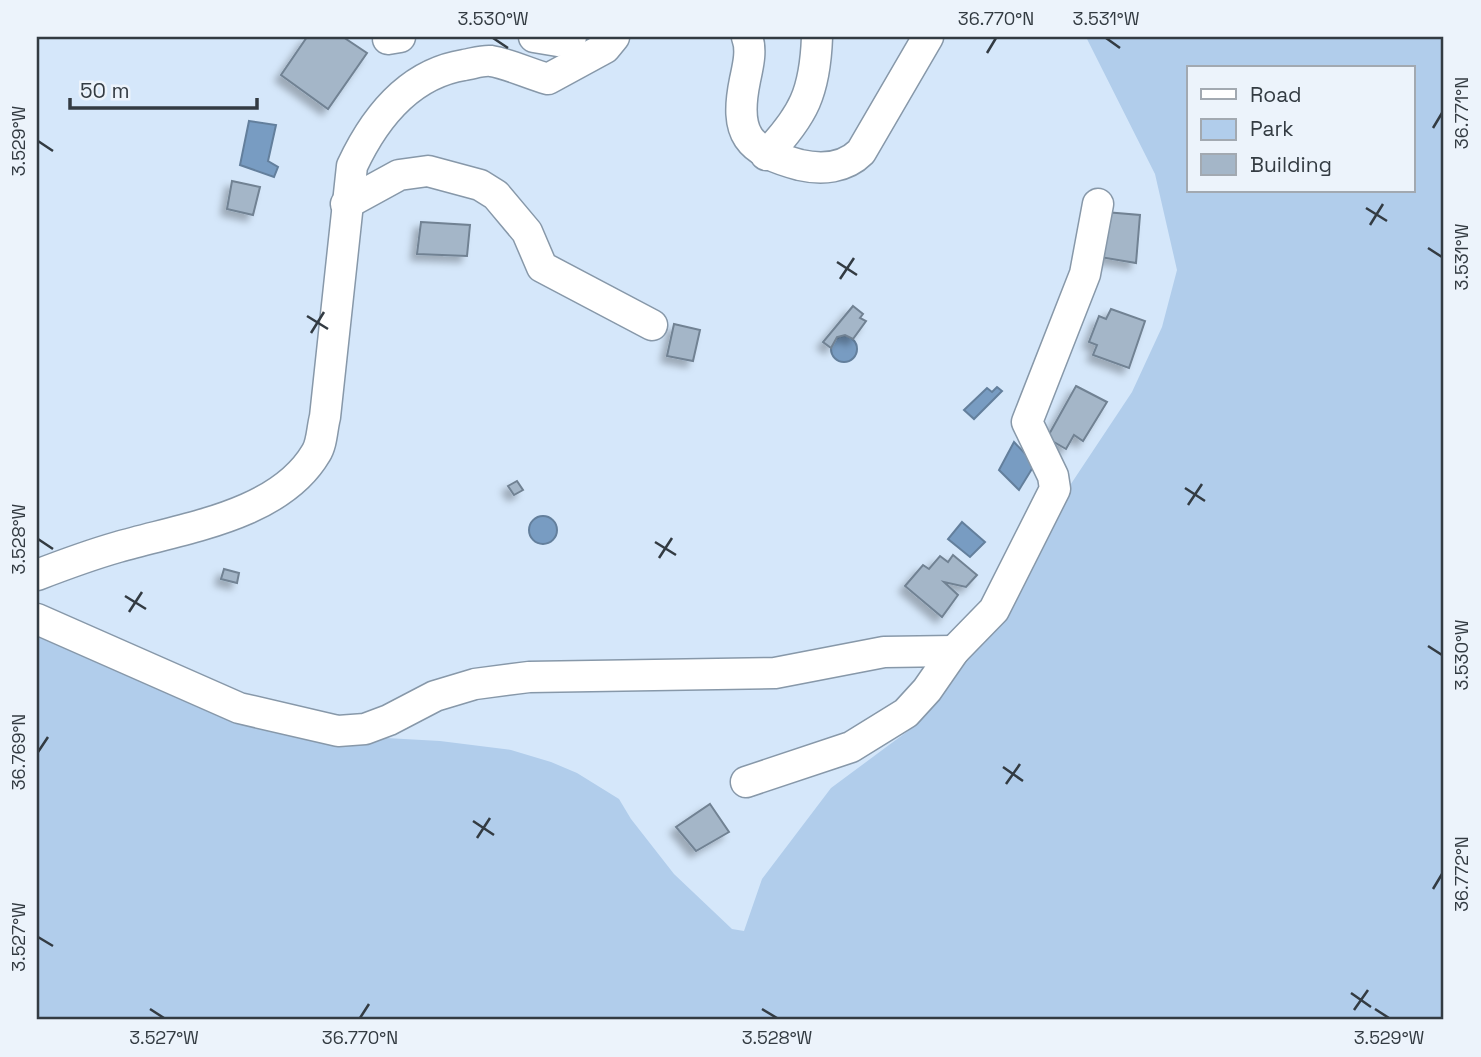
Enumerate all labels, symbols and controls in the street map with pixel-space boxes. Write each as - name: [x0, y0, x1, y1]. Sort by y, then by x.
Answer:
- text: 3.530°W: [457, 7, 529, 30]
- text: 36.770°N: [958, 7, 1034, 30]
- text: 3.531°W: [1073, 7, 1140, 30]
- scale bar: [70, 66, 257, 110]
- legend: [1187, 66, 1414, 192]
- text: 50 m: [80, 77, 130, 104]
- text: 36.771°N: [1450, 77, 1473, 149]
- text: Road: [1250, 81, 1302, 108]
- text: 3.529°W: [7, 106, 30, 176]
- text: Park: [1250, 115, 1294, 142]
- text: Building: [1250, 151, 1332, 178]
- text: 3.531°W: [1450, 223, 1473, 290]
- text: 3.528°W: [7, 503, 30, 574]
- text: 3.530°W: [1450, 619, 1473, 691]
- text: 36.769°N: [7, 714, 30, 790]
- text: 36.772°N: [1450, 836, 1473, 912]
- text: 3.527°W: [7, 902, 30, 972]
- text: 3.527°W: [129, 1026, 199, 1049]
- text: 36.770°N: [322, 1026, 398, 1049]
- text: 3.528°W: [742, 1026, 813, 1049]
- text: 3.529°W: [1354, 1026, 1424, 1049]

